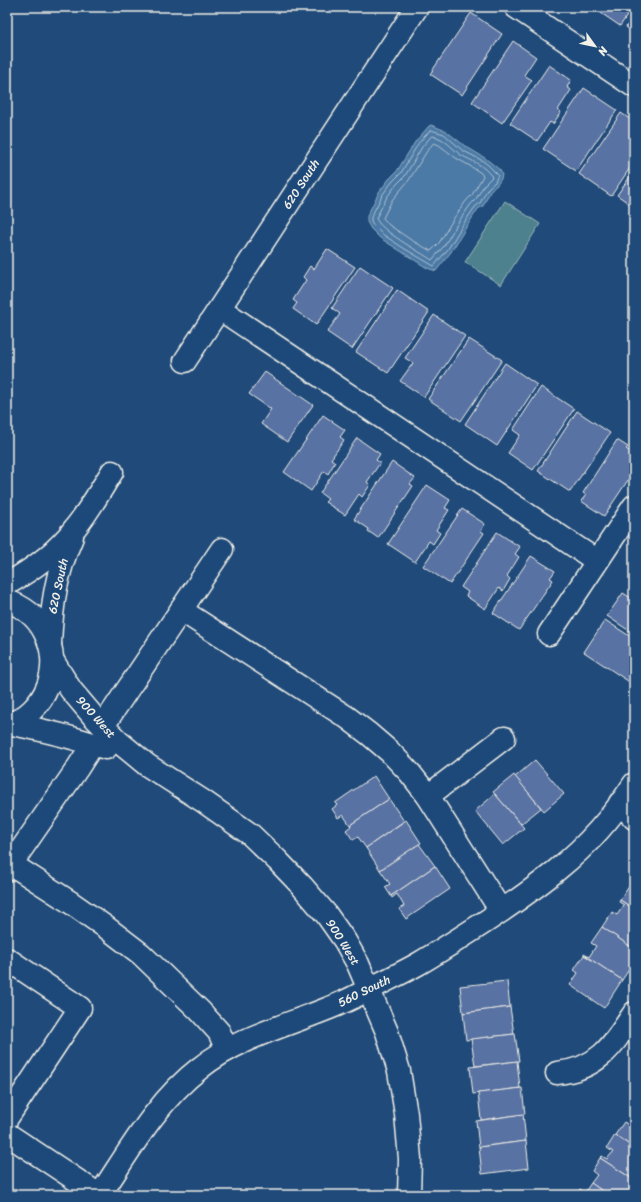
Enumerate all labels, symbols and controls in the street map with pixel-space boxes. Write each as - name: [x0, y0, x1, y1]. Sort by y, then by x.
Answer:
- north arrow: [575, 26, 615, 66]
- text: N: [593, 42, 614, 60]
- street label: 620 South: [277, 155, 325, 213]
- street label: 620 South: [41, 556, 75, 616]
- street label: 900 West: [70, 690, 122, 744]
- street label: 900 West: [320, 914, 366, 970]
- street label: 560 South: [334, 969, 394, 1013]

